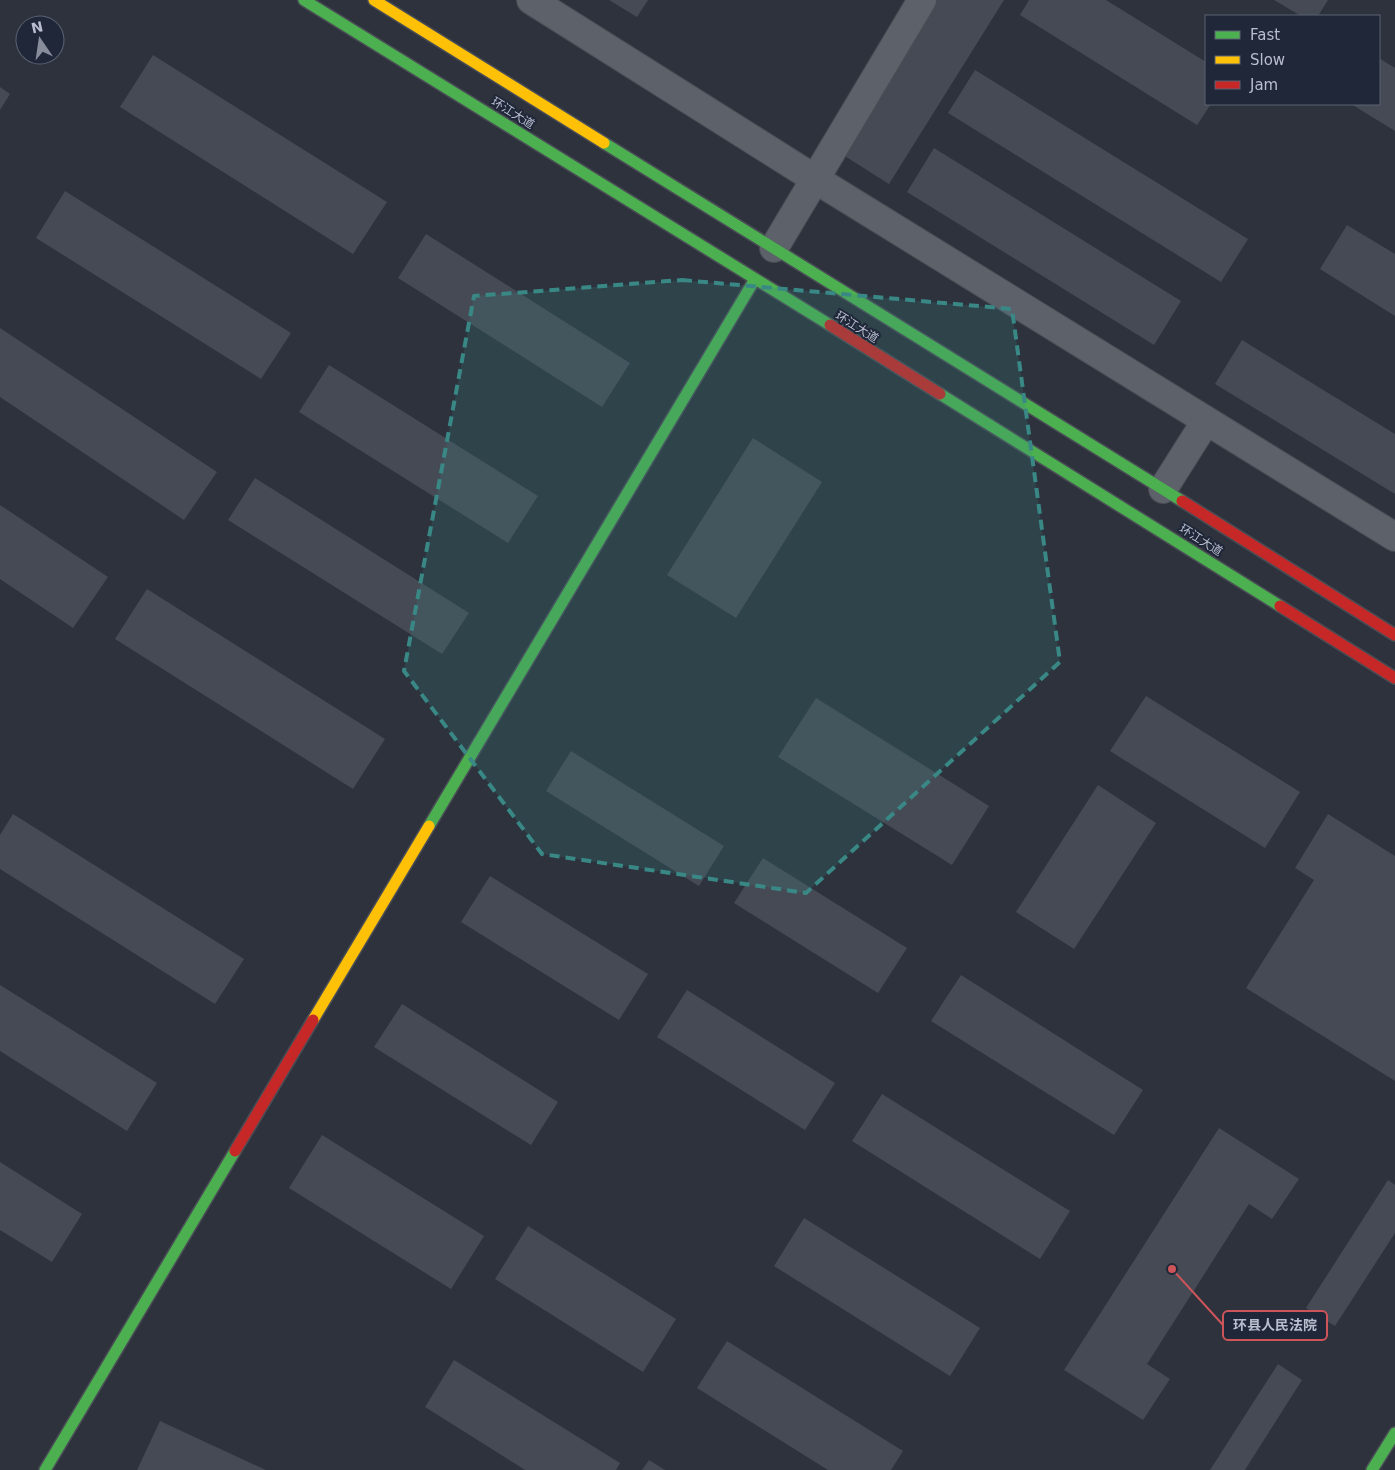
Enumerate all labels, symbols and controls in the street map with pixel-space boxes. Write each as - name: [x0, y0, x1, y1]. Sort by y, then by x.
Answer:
- north arrow: [15, 15, 65, 65]
- legend: [1205, 15, 1380, 105]
- text: N: [30, 18, 45, 36]
- text: Fast: [1250, 26, 1280, 44]
- text: Slow: [1250, 51, 1285, 69]
- text: Jam: [1249, 76, 1278, 94]
- street label: 环江大道: [489, 94, 537, 132]
- street label: 环江大道: [833, 308, 881, 346]
- street label: 环江大道: [1177, 521, 1225, 559]
- callout: 环县人民法院: [1223, 1311, 1327, 1340]
- text: 环县人民法院: [1233, 1317, 1317, 1333]

